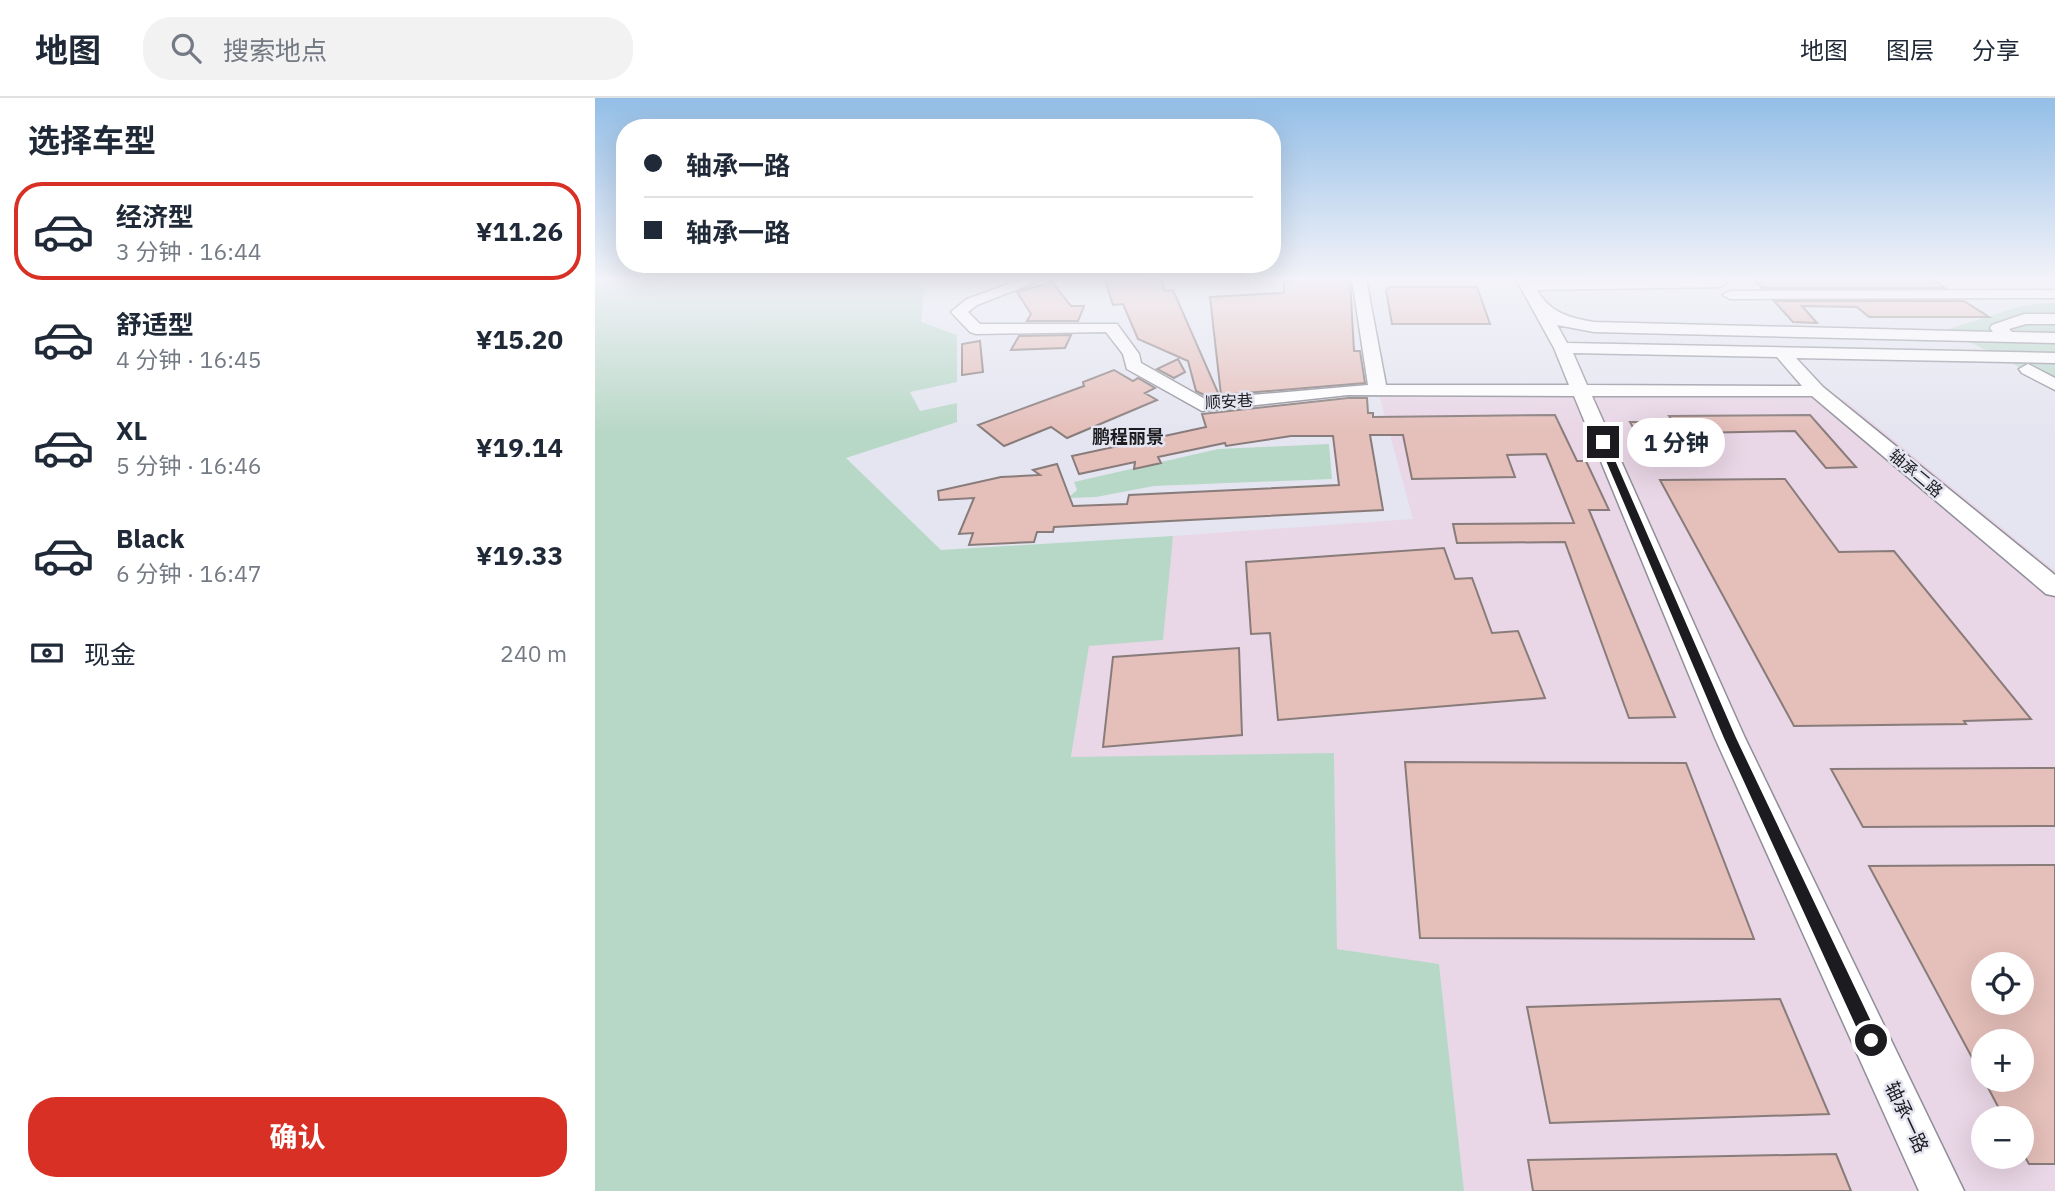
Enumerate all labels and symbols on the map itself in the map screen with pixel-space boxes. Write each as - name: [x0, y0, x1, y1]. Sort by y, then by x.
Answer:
- street label: 顺安巷: [1205, 390, 1253, 412]
- callout: 1 分钟: [1627, 418, 1725, 466]
- district label: 鹏程丽景: [1092, 425, 1164, 448]
- route end: [1587, 426, 1619, 458]
- street label: 轴承二路: [1885, 445, 1947, 501]
- route start: [1855, 1024, 1887, 1056]
- street label: 轴承一路: [1880, 1077, 1934, 1157]

